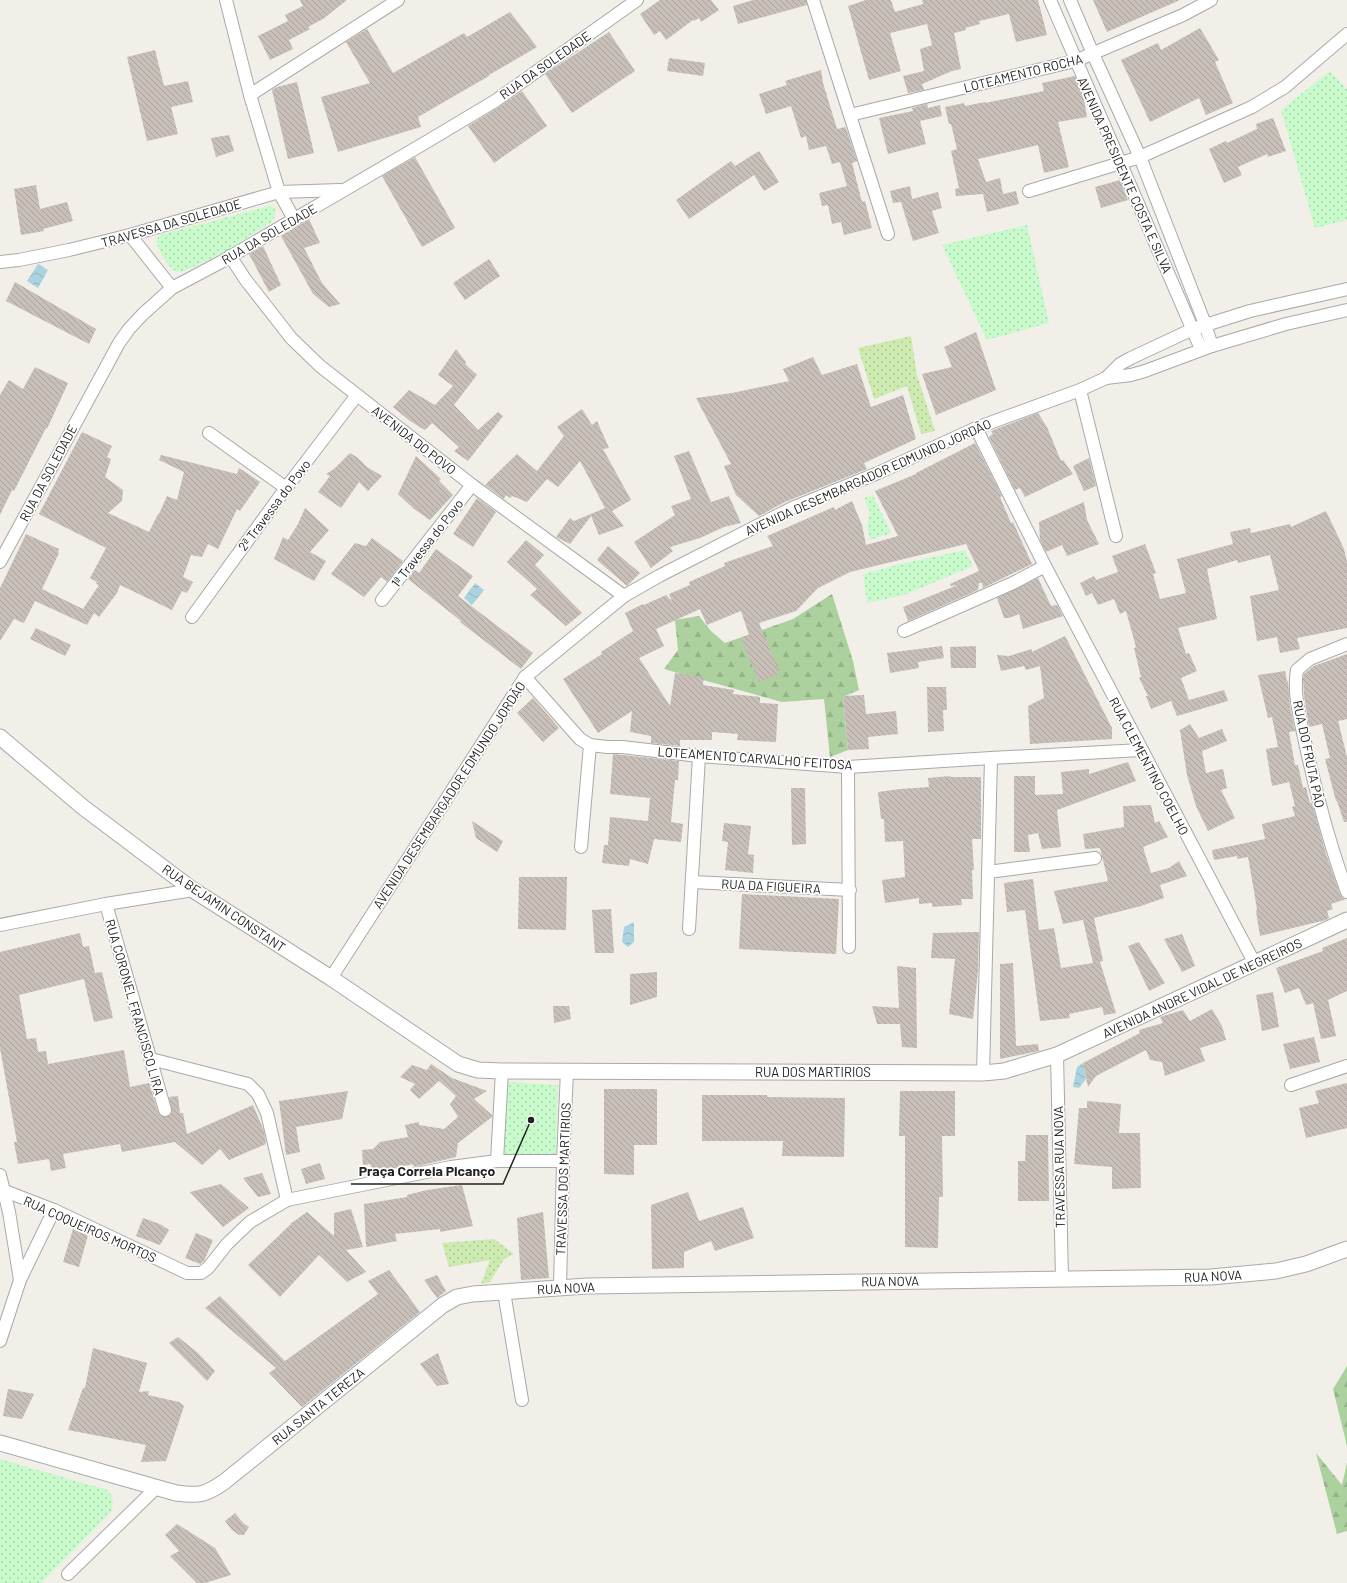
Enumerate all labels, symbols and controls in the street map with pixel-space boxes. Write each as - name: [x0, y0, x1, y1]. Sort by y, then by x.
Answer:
- street label: RUA DA SOLEDADE: [496, 28, 594, 102]
- street label: LOTEAMENTO ROCHA: [962, 50, 1084, 96]
- street label: AVENIDA PRESIDENTE COSTA E SILVA: [1074, 74, 1176, 276]
- street label: TRAVESSA DA SOLEDADE: [99, 195, 243, 251]
- street label: RUA DA SOLEDADE: [218, 200, 320, 268]
- street label: AVENIDA DO POVO: [369, 402, 459, 478]
- street label: AVENIDA DESEMBARGADOR EDMUNDO JORDÃO: [742, 415, 994, 539]
- street label: RUA DA SOLEDADE: [16, 422, 80, 524]
- street label: 2ª Travessa do Povo: [234, 456, 314, 554]
- street label: 1ª Travessa do Povo: [388, 496, 466, 590]
- street label: AVENIDA DESEMBARGADOR EDMUNDO JORDÃO: [369, 678, 529, 912]
- street label: RUA CLEMENTINO COELHO: [1106, 694, 1192, 838]
- street label: RUA DO FRUTA PÃO: [1290, 699, 1328, 809]
- street label: LOTEAMENTO CARVALHO FEITOSA: [657, 743, 853, 773]
- street label: RUA BEJAMIN CONSTANT: [159, 861, 289, 955]
- street label: RUA DA FIGUEIRA: [721, 875, 821, 897]
- street label: RUA CORONEL FRANCISCO LIRA: [102, 917, 168, 1097]
- street label: AVENIDA ANDRE VIDAL DE NEGREIROS: [1100, 935, 1304, 1041]
- street label: RUA DOS MARTIRIOS: [755, 1064, 871, 1080]
- street label: TRAVESSA DOS MARTIRIOS: [552, 1102, 574, 1256]
- street label: TRAVESSA RUA NOVA: [1050, 1106, 1068, 1228]
- callout: Praça Correia Picanço: [351, 1158, 503, 1184]
- text: Praça Correia Picanço: [359, 1162, 496, 1179]
- street label: RUA COQUEIROS MORTOS: [21, 1192, 159, 1266]
- street label: RUA NOVA: [1184, 1266, 1242, 1286]
- street label: RUA NOVA: [861, 1272, 919, 1290]
- street label: RUA NOVA: [537, 1278, 595, 1298]
- street label: RUA SANTA TEREZA: [269, 1364, 368, 1448]

